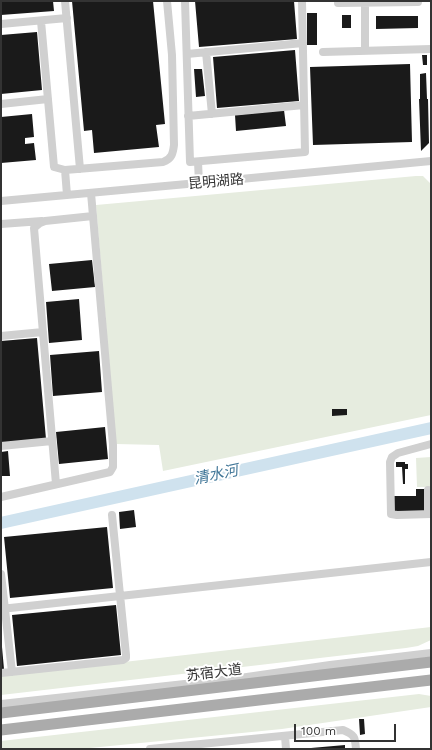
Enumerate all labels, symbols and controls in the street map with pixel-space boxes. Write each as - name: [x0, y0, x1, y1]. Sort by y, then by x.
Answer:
- street label: 昆明湖路: [187, 171, 245, 193]
- water label: 清水河: [192, 462, 240, 488]
- street label: 苏宿大道: [185, 661, 243, 685]
- scale bar: [296, 716, 398, 742]
- text: 100 m: [301, 724, 336, 738]

